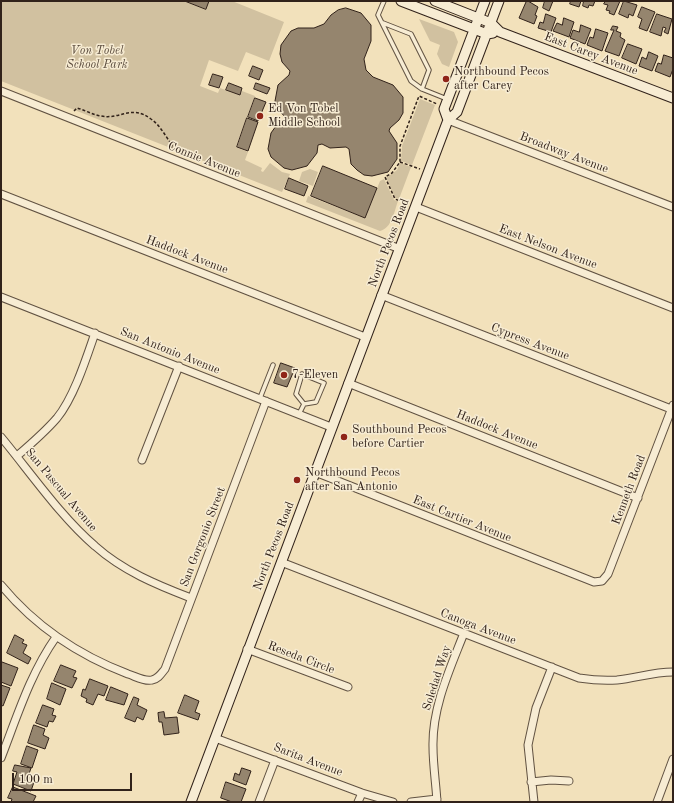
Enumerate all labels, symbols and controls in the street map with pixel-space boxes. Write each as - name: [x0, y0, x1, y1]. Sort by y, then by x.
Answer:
- street label: East Carey Avenue: [542, 30, 640, 78]
- park label: Von Tobel School Park: [66, 44, 128, 72]
- place label: Northbound Pecos after Carey: [454, 65, 549, 93]
- marker: Northbound Pecos after Carey: [441, 74, 451, 84]
- place label: Ed Von Tobel Middle School: [268, 102, 340, 130]
- marker: Ed Von Tobel Middle School: [255, 111, 265, 121]
- street label: Broadway Avenue: [518, 129, 610, 177]
- street label: Connie Avenue: [166, 139, 242, 181]
- street label: North Pecos Road: [365, 197, 413, 289]
- street label: East Nelson Avenue: [497, 222, 599, 272]
- street label: Haddock Avenue: [144, 233, 230, 277]
- street label: Cypress Avenue: [489, 320, 571, 364]
- street label: San Antonio Avenue: [118, 324, 222, 378]
- place label: 7-Eleven: [292, 368, 338, 382]
- marker: 7-Eleven: [279, 370, 289, 380]
- street label: Haddock Avenue: [454, 407, 540, 453]
- place label: Southbound Pecos before Cartier: [352, 423, 447, 451]
- marker: Southbound Pecos before Cartier: [339, 432, 349, 442]
- street label: San Pascual Avenue: [22, 445, 100, 535]
- street label: Kenneth Road: [609, 453, 649, 527]
- place label: Northbound Pecos after San Antonio: [305, 466, 400, 494]
- marker: Northbound Pecos after San Antonio: [292, 475, 302, 485]
- street label: San Gorgonio Street: [177, 485, 229, 589]
- street label: East Cartier Avenue: [411, 493, 513, 545]
- street label: North Pecos Road: [250, 500, 298, 592]
- street label: Canoga Avenue: [438, 606, 518, 648]
- street label: Reseda Circle: [265, 639, 337, 677]
- street label: Soledad Way: [420, 643, 454, 713]
- street label: Sarita Avenue: [271, 740, 345, 780]
- scale bar: [14, 765, 134, 791]
- text: 100 m: [19, 774, 53, 786]

